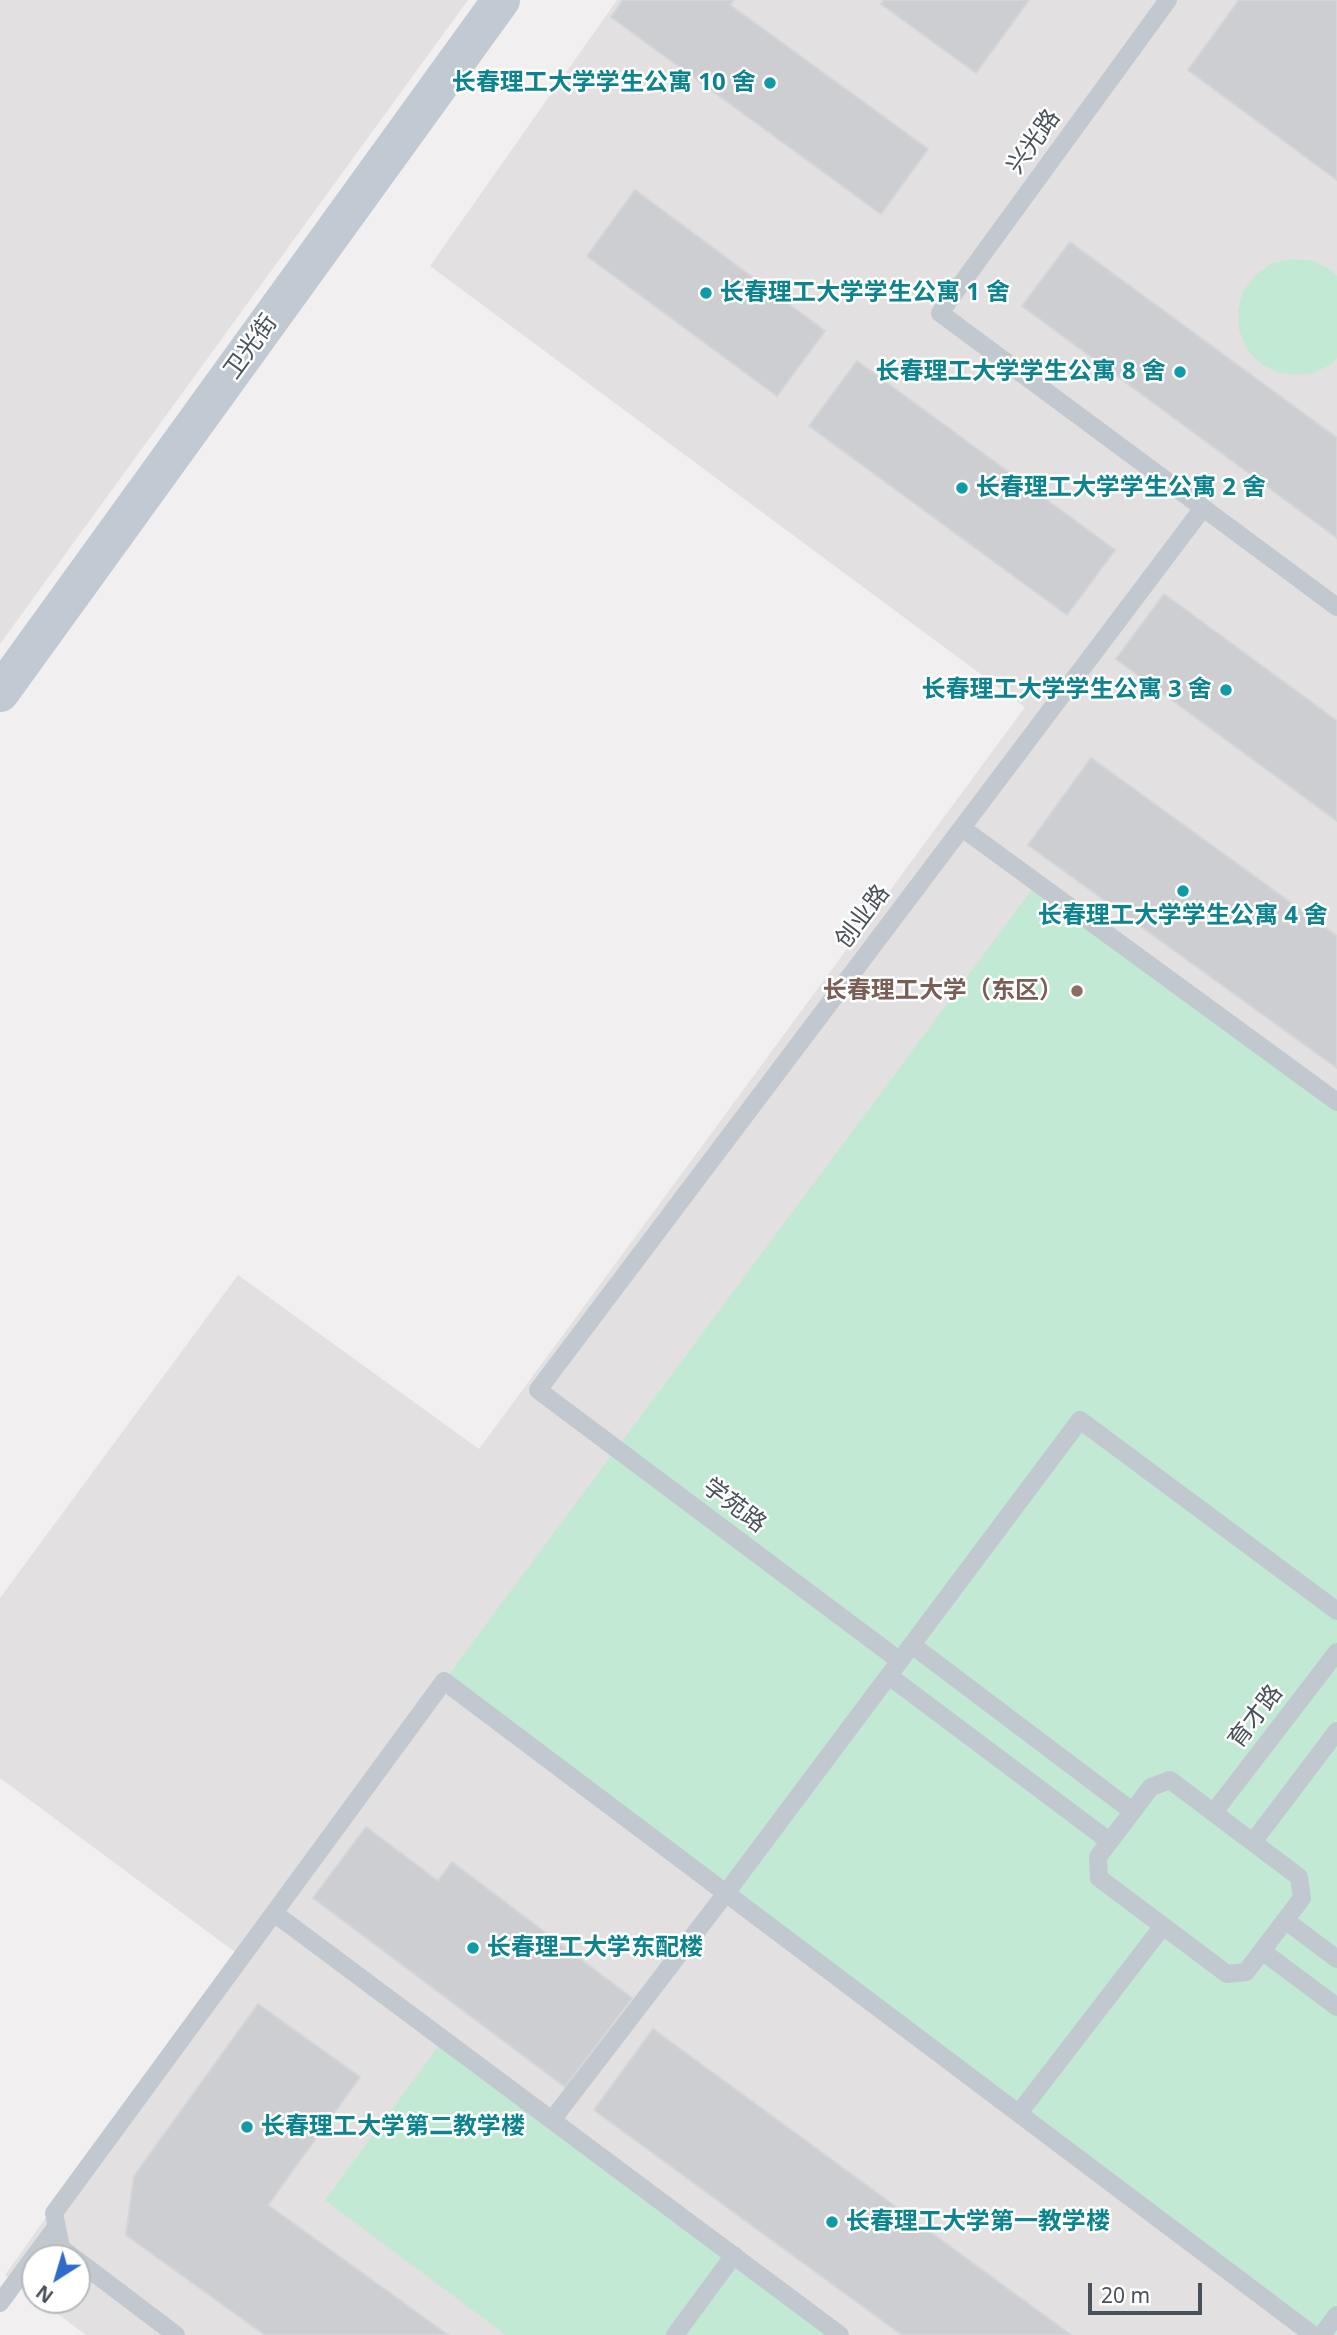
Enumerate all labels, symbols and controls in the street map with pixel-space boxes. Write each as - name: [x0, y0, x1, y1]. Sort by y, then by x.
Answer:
- place label: 长春理工大学学生公寓 10 舍: [452, 69, 756, 97]
- marker: 长春理工大学学生公寓 10 舍: [762, 75, 778, 91]
- street label: 兴光路: [1001, 104, 1067, 180]
- place label: 长春理工大学学生公寓 1 舍: [720, 279, 1010, 307]
- marker: 长春理工大学学生公寓 1 舍: [698, 285, 714, 301]
- street label: 卫光街: [218, 309, 284, 385]
- place label: 长春理工大学学生公寓 8 舍: [876, 358, 1166, 386]
- marker: 长春理工大学学生公寓 8 舍: [1172, 364, 1188, 380]
- place label: 长春理工大学学生公寓 2 舍: [976, 474, 1266, 502]
- marker: 长春理工大学学生公寓 2 舍: [954, 480, 970, 496]
- place label: 长春理工大学学生公寓 3 舍: [922, 676, 1212, 704]
- marker: 长春理工大学学生公寓 3 舍: [1218, 682, 1234, 698]
- street label: 创业路: [830, 880, 896, 954]
- marker: 长春理工大学学生公寓 4 舍: [1175, 883, 1191, 899]
- place label: 长春理工大学学生公寓 4 舍: [1038, 902, 1328, 930]
- place label: 长春理工大学（东区）: [823, 977, 1063, 1005]
- marker: 长春理工大学（东区）: [1069, 983, 1085, 999]
- street label: 学苑路: [697, 1473, 771, 1539]
- street label: 育才路: [1223, 1680, 1289, 1754]
- place label: 长春理工大学东配楼: [487, 1934, 703, 1962]
- marker: 长春理工大学东配楼: [465, 1940, 481, 1956]
- place label: 长春理工大学第二教学楼: [261, 2113, 525, 2141]
- marker: 长春理工大学第二教学楼: [239, 2119, 255, 2135]
- place label: 长春理工大学第一教学楼: [846, 2208, 1110, 2236]
- marker: 长春理工大学第一教学楼: [824, 2214, 840, 2230]
- north arrow: [21, 2244, 91, 2314]
- scale bar: [1092, 2268, 1206, 2312]
- text: N: [31, 2279, 59, 2309]
- text: 20 m: [1101, 2281, 1150, 2309]

